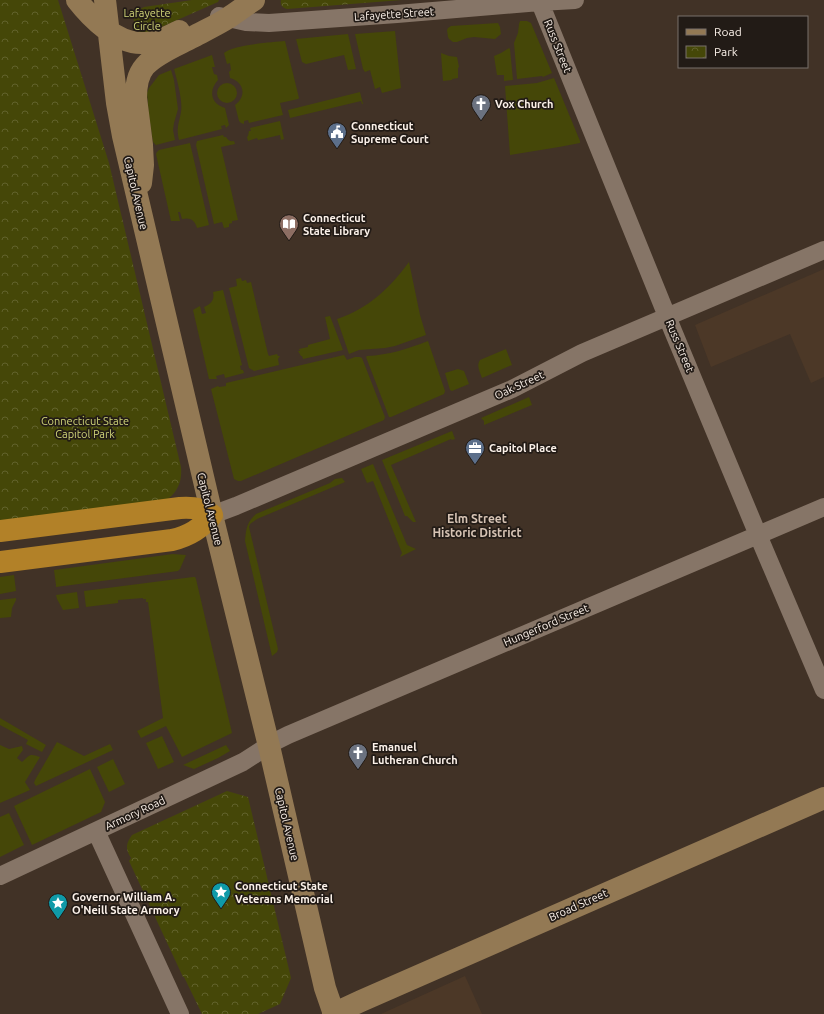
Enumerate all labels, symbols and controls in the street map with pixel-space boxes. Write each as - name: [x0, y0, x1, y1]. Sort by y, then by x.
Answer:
- street label: Lafayette Street: [353, 5, 435, 23]
- park label: Lafayette Circle: [123, 7, 171, 32]
- legend: [678, 16, 808, 68]
- street label: Russ Street: [542, 18, 574, 75]
- text: Road: [714, 25, 742, 38]
- text: Park: [714, 45, 738, 58]
- church icon: Vox Church: [470, 93, 492, 121]
- place label: Vox Church: [495, 98, 553, 110]
- place label: Connecticut Supreme Court: [351, 120, 429, 145]
- public building icon: Connecticut Supreme Court: [326, 121, 348, 149]
- street label: Capitol Avenue: [122, 155, 150, 231]
- place label: Connecticut State Library: [303, 212, 370, 237]
- library icon: Connecticut State Library: [278, 213, 300, 241]
- street label: Russ Street: [664, 318, 697, 375]
- street label: Oak Street: [492, 368, 546, 402]
- park label: Connecticut State Capitol Park: [41, 415, 129, 440]
- office icon: Capitol Place: [464, 437, 486, 465]
- place label: Capitol Place: [489, 442, 557, 454]
- street label: Capitol Avenue: [195, 471, 225, 547]
- district label: Elm Street Historic District: [432, 512, 522, 539]
- street label: Hungerford Street: [502, 601, 591, 648]
- place label: Emanuel Lutheran Church: [372, 741, 458, 766]
- church icon: Emanuel Lutheran Church: [347, 742, 369, 770]
- street label: Capitol Avenue: [273, 786, 301, 862]
- street label: Armory Road: [103, 794, 167, 832]
- place label: Connecticut State Veterans Memorial: [235, 880, 334, 905]
- place icon: Connecticut State Veterans Memorial: [210, 881, 232, 909]
- street label: Broad Street: [547, 886, 610, 923]
- place label: Governor William A. O'Neill State Armory: [72, 891, 180, 916]
- place icon: Governor William A. O'Neill State Armory: [47, 892, 69, 920]

